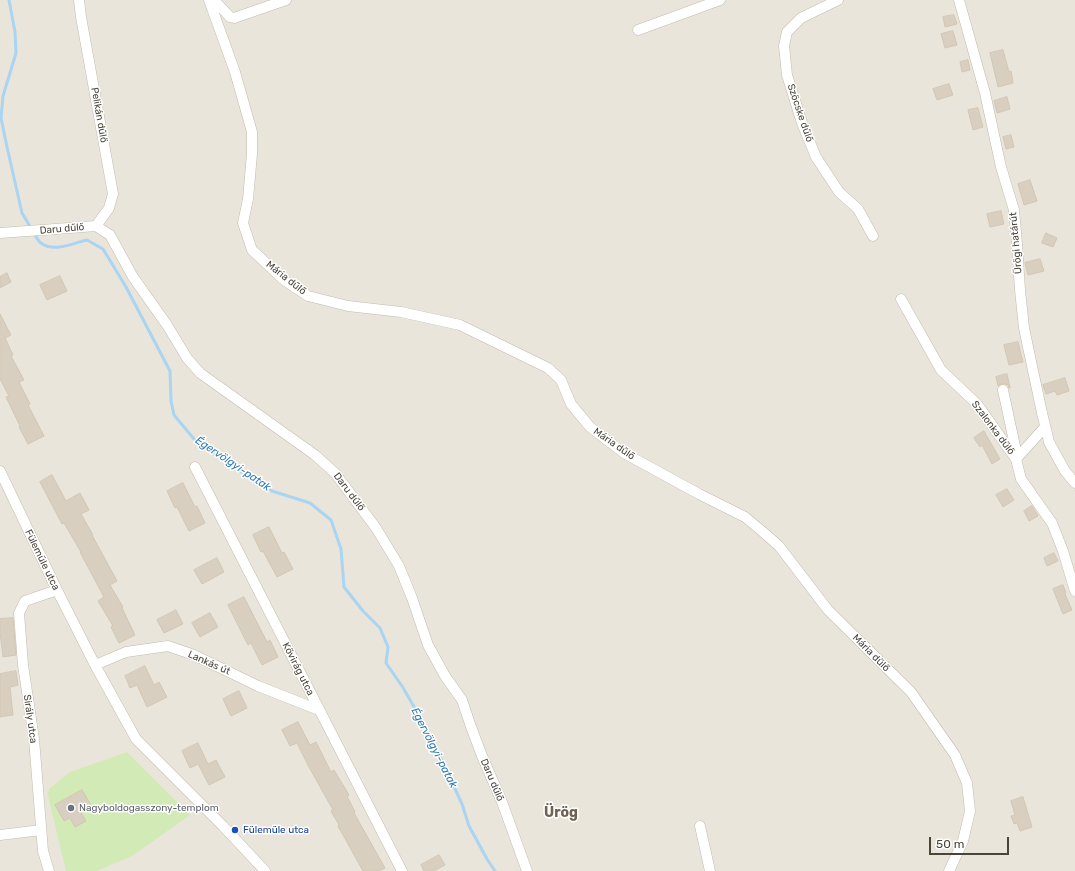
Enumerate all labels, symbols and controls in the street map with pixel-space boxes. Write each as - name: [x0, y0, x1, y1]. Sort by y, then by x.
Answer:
- street label: Szöcske dűlő: [784, 82, 816, 144]
- street label: Pelikán dűlő: [88, 86, 110, 144]
- street label: Ürögi határút: [1007, 212, 1025, 274]
- street label: Daru dűlő: [39, 221, 85, 237]
- street label: Mária dűlő: [263, 259, 309, 297]
- street label: Szalonka dűlő: [969, 399, 1017, 457]
- street label: Mária dűlő: [591, 425, 637, 463]
- water label: Égervölgyi-patak: [193, 434, 273, 494]
- street label: Daru dűlő: [331, 470, 367, 514]
- street label: Fülemüle utca: [22, 528, 62, 592]
- street label: Mária dűlő: [850, 632, 892, 674]
- street label: Kővirág utca: [280, 641, 316, 697]
- street label: Lankás út: [186, 648, 232, 678]
- street label: Sirály utca: [21, 694, 39, 744]
- water label: Égervölgyi-patak: [408, 706, 460, 790]
- street label: Daru dűlő: [478, 757, 506, 803]
- place label: Nagyboldogasszony-templom: [79, 802, 219, 814]
- marker: Nagyboldogasszony-templom: [66, 803, 76, 813]
- district label: Ürög: [544, 805, 578, 821]
- place label: Fülemüle utca: [243, 824, 309, 836]
- marker: Fülemüle utca: [230, 825, 240, 835]
- scale bar: [931, 829, 1011, 855]
- text: 50 m: [936, 837, 964, 851]

